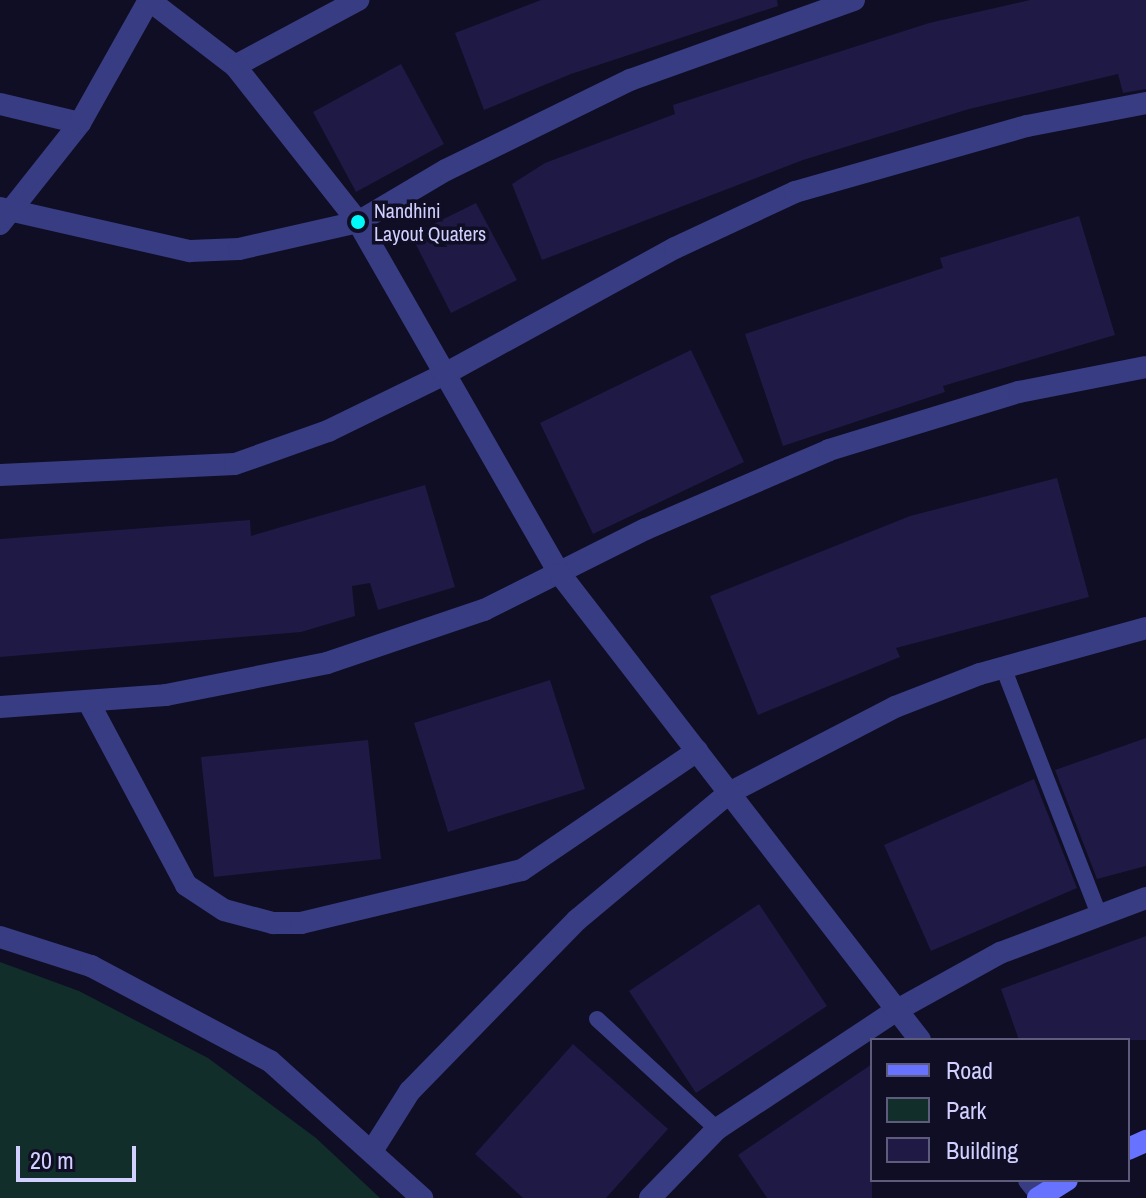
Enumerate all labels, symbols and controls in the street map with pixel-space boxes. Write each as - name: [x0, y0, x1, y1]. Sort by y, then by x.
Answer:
- place label: Nandhini Layout Quaters: [374, 198, 486, 245]
- marker: Nandhini Layout Quaters: [349, 213, 367, 231]
- legend: [870, 1038, 1130, 1182]
- text: Road: [946, 1054, 993, 1086]
- text: Park: [946, 1094, 986, 1126]
- scale bar: [20, 1130, 140, 1180]
- text: Building: [946, 1134, 1018, 1166]
- text: 20 m: [30, 1144, 74, 1176]

